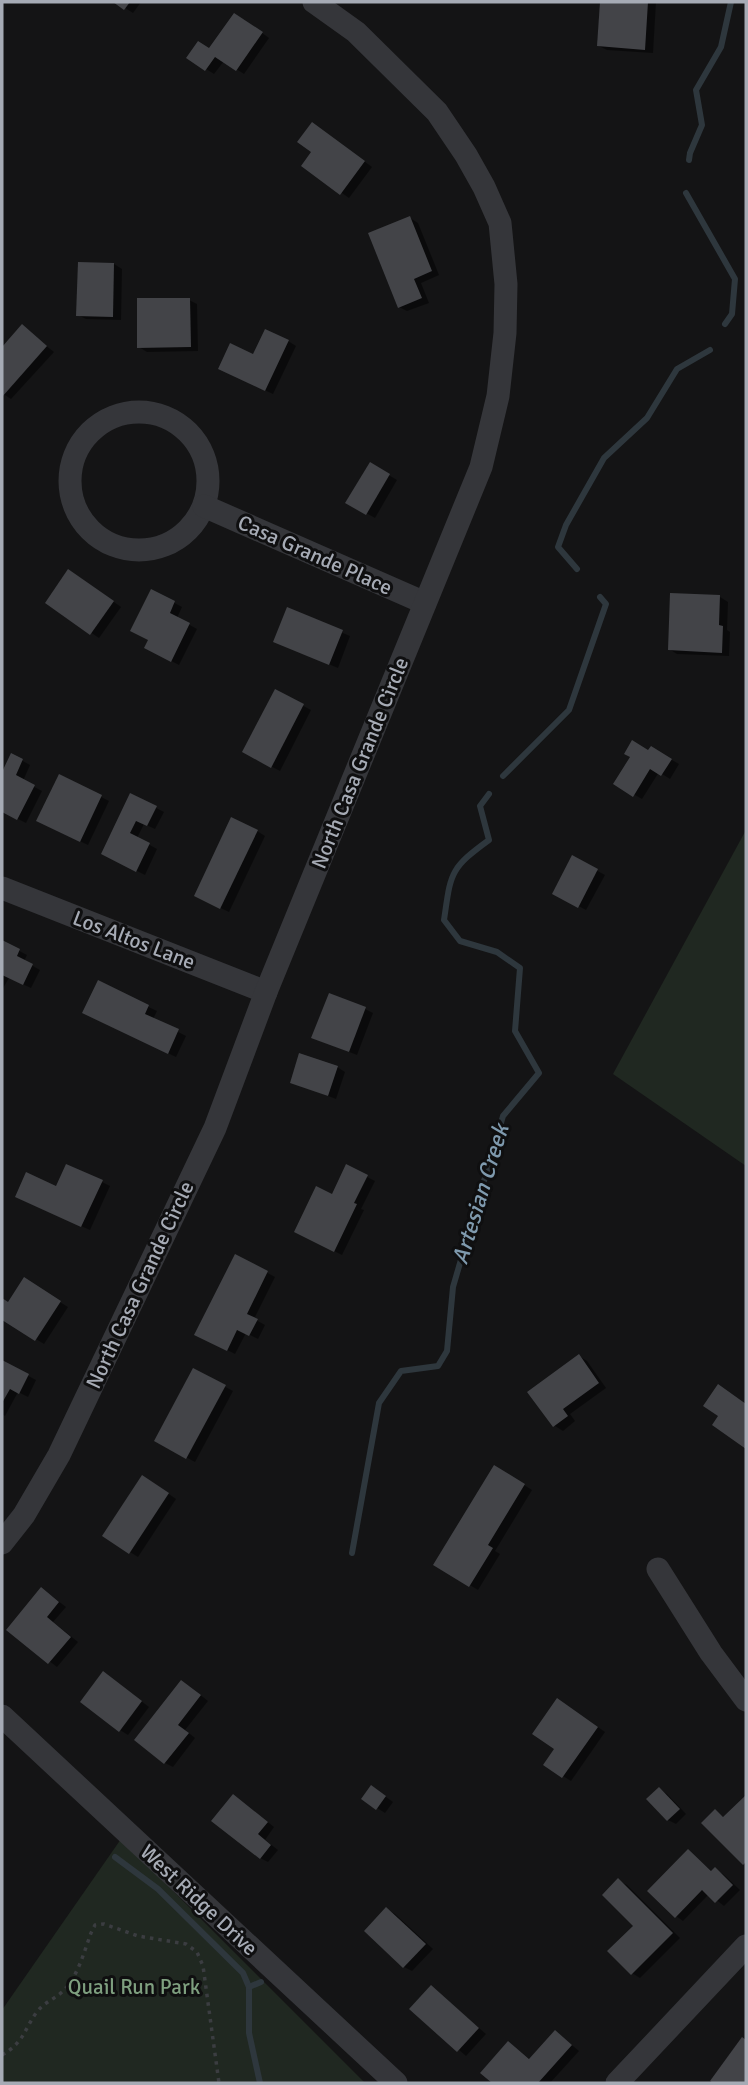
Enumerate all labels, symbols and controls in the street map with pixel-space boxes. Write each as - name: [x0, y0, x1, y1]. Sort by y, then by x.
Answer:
- street label: Casa Grande Place: [234, 509, 396, 601]
- street label: North Casa Grande Circle: [306, 653, 414, 873]
- street label: Los Altos Lane: [69, 905, 199, 975]
- water label: Artesian Creek: [445, 1118, 516, 1267]
- street label: North Casa Grande Circle: [80, 1177, 200, 1393]
- street label: West Ridge Drive: [135, 1839, 263, 1961]
- park label: Quail Run Park: [68, 1974, 201, 2000]

